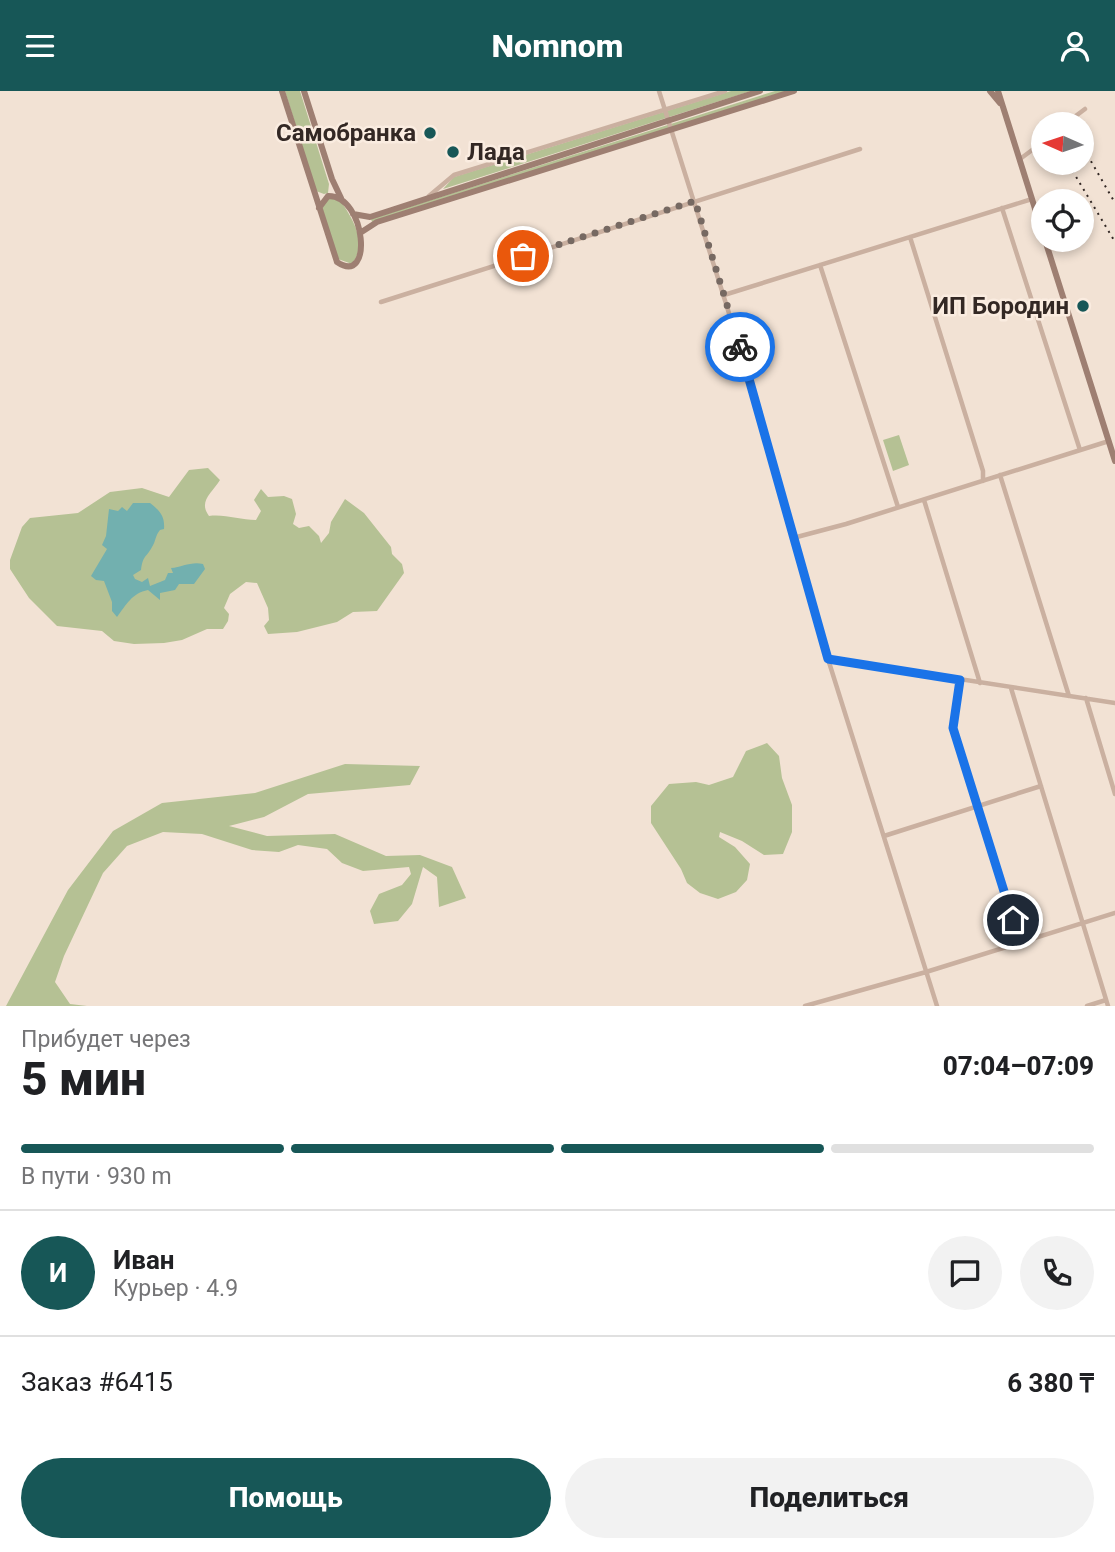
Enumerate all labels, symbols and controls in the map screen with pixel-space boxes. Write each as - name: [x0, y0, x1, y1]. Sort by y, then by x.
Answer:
- icon: menu: [21, 27, 59, 65]
- text: Nomnom: [492, 27, 623, 65]
- icon: person: [1056, 27, 1094, 65]
- north arrow: [1031, 112, 1094, 175]
- map controls: [1031, 112, 1094, 252]
- place label: Самобранка: [276, 119, 416, 147]
- marker: Самобранка: [422, 125, 438, 141]
- place label: Лада: [467, 138, 525, 166]
- marker: Лада: [445, 144, 461, 160]
- button: locate: [1031, 189, 1094, 252]
- pin: [493, 226, 553, 286]
- icon: bag: [504, 237, 542, 275]
- place label: ИП Бородин: [932, 292, 1069, 320]
- marker: ИП Бородин: [1075, 298, 1091, 314]
- courier: [705, 312, 775, 382]
- icon: bike: [721, 328, 759, 366]
- pin: [983, 890, 1043, 950]
- icon: home: [994, 901, 1032, 939]
- text: Прибудет через: [21, 1026, 191, 1053]
- text: 07:04–07:09: [943, 1051, 1094, 1081]
- text: 5 мин: [21, 1052, 146, 1106]
- text: В пути · 930 m: [21, 1163, 172, 1190]
- button: chat: [928, 1236, 1002, 1310]
- button: phone: [1020, 1236, 1094, 1310]
- text: Иван: [113, 1245, 175, 1275]
- text: И: [49, 1258, 67, 1288]
- text: Курьер · 4.9: [113, 1275, 238, 1302]
- text: Заказ #6415: [21, 1367, 173, 1397]
- text: 6 380 ₸: [1007, 1368, 1094, 1398]
- button: Помощь: [21, 1458, 551, 1538]
- button: Поделиться: [565, 1458, 1094, 1538]

